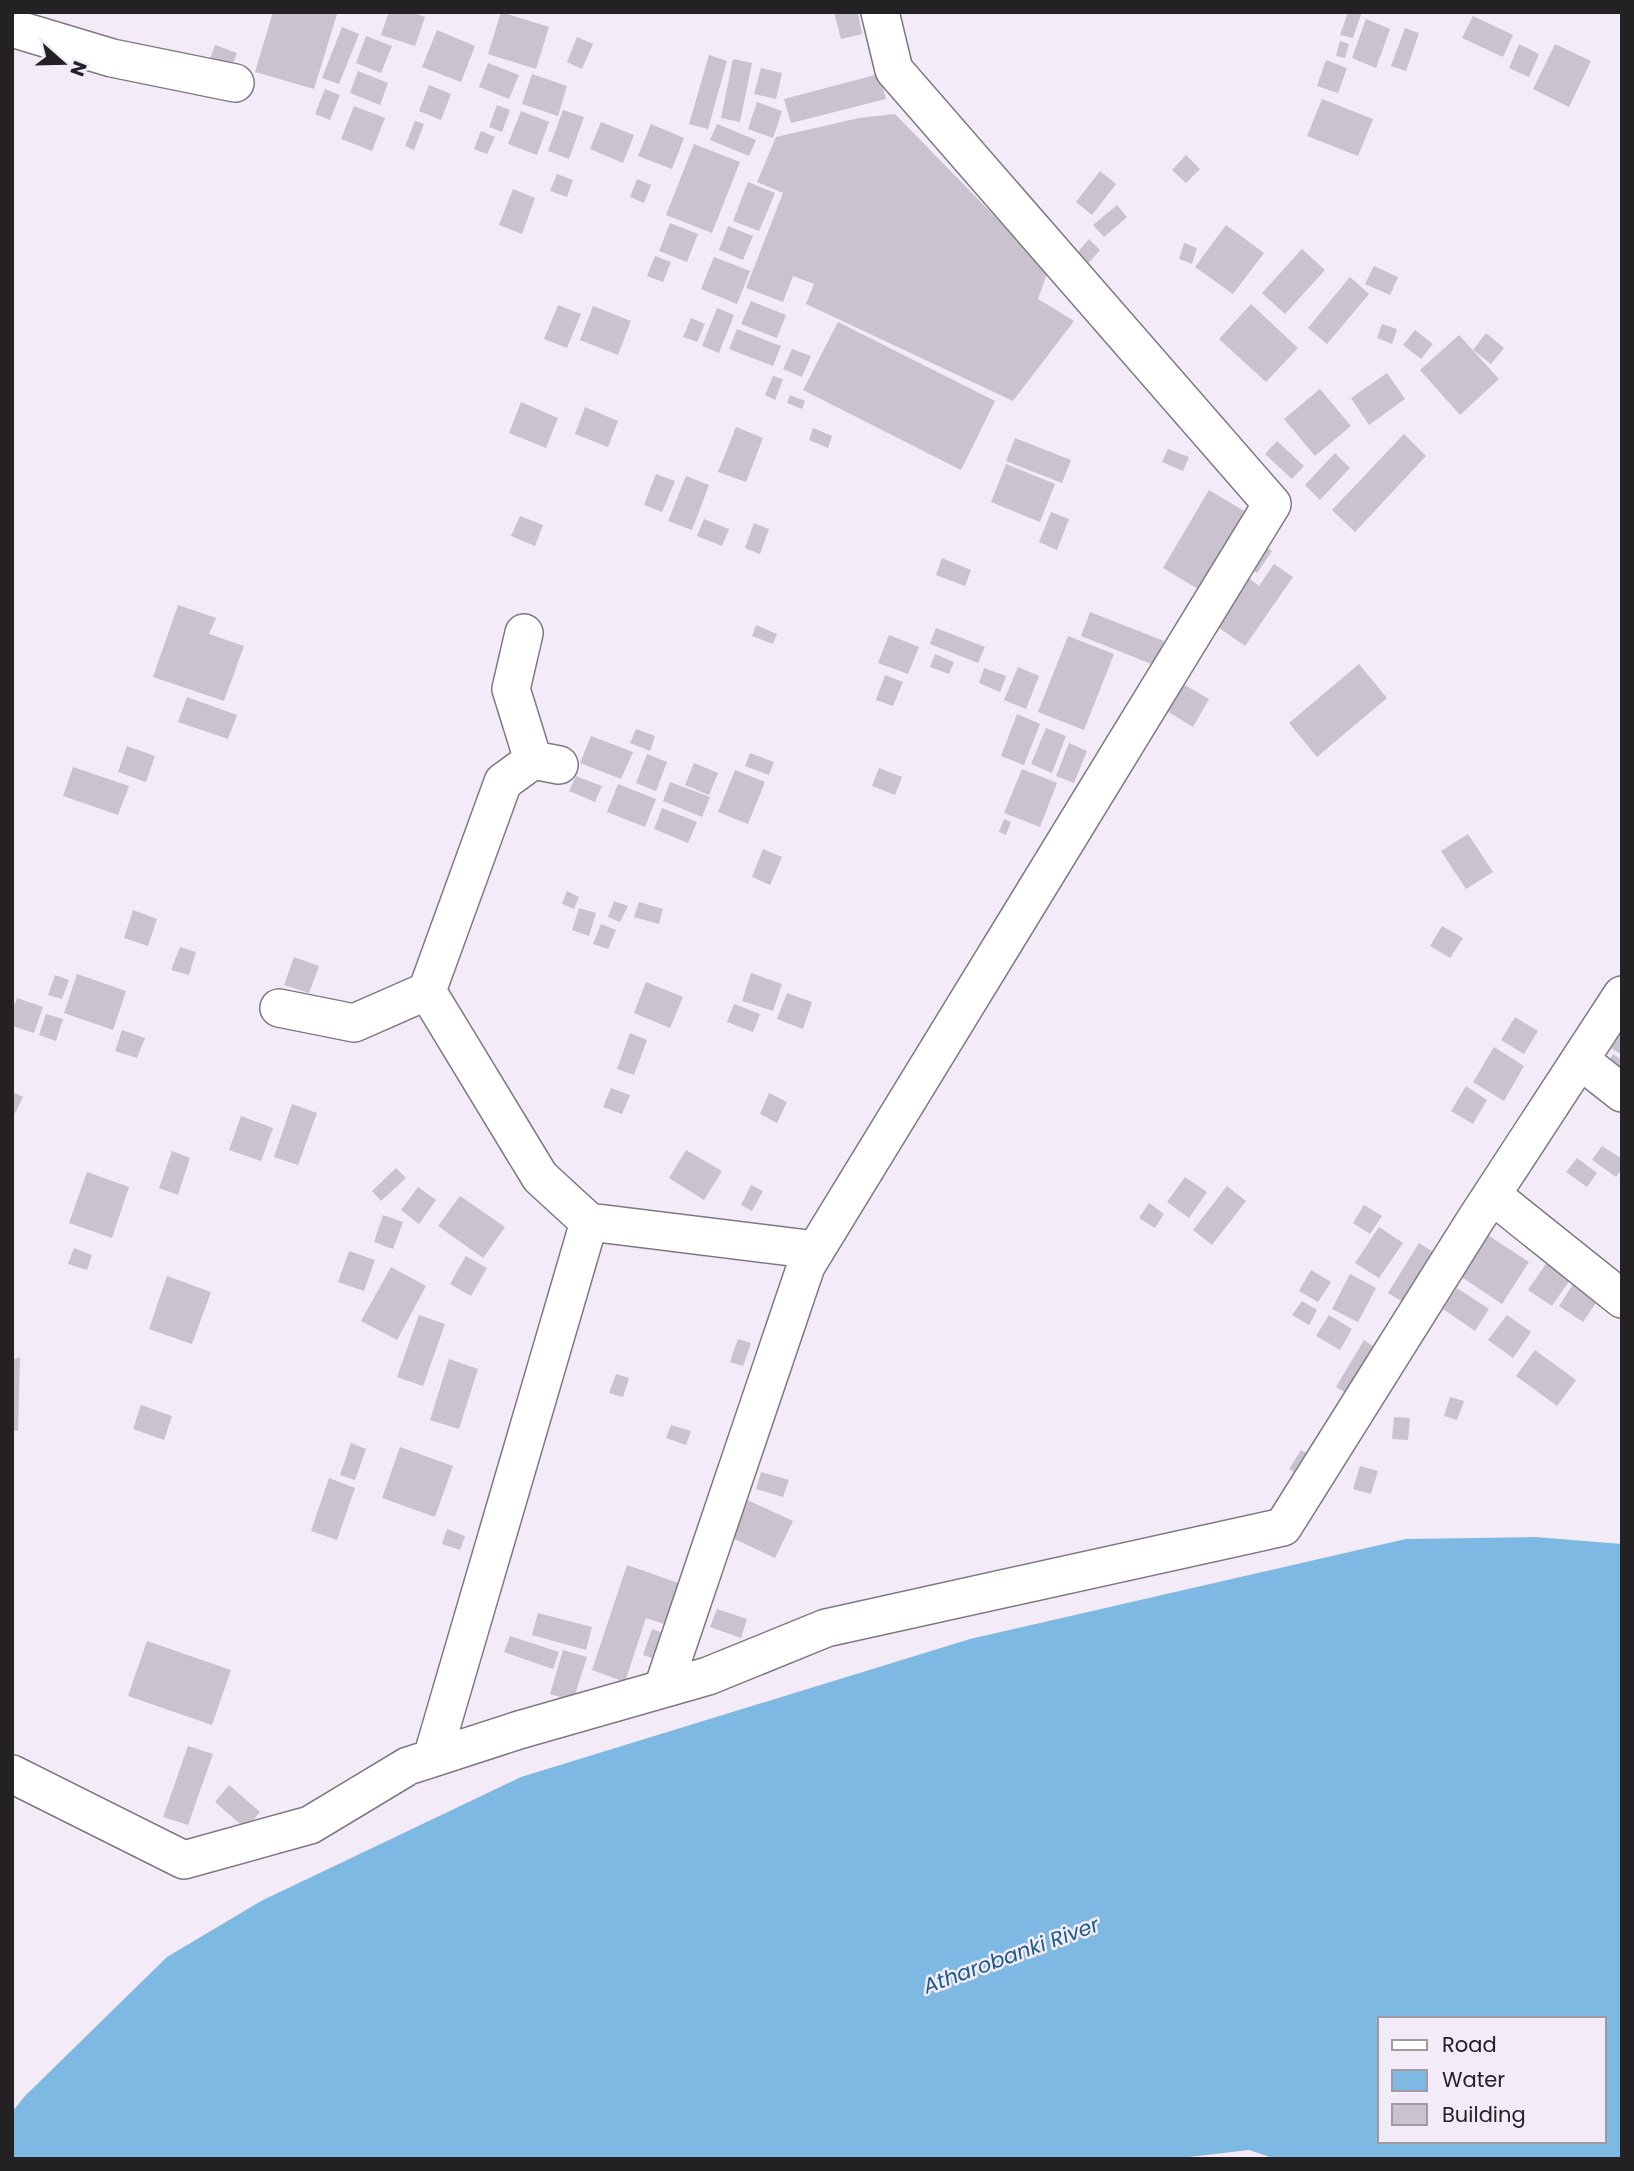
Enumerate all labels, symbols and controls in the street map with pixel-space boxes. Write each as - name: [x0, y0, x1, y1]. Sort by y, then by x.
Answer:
- north arrow: [28, 28, 98, 98]
- text: N: [63, 57, 94, 80]
- water label: Atharobanki River: [918, 1909, 1104, 2001]
- legend: [1378, 2017, 1606, 2143]
- text: Road: [1442, 2030, 1497, 2059]
- text: Water: [1442, 2065, 1505, 2094]
- text: Building: [1442, 2100, 1526, 2129]

